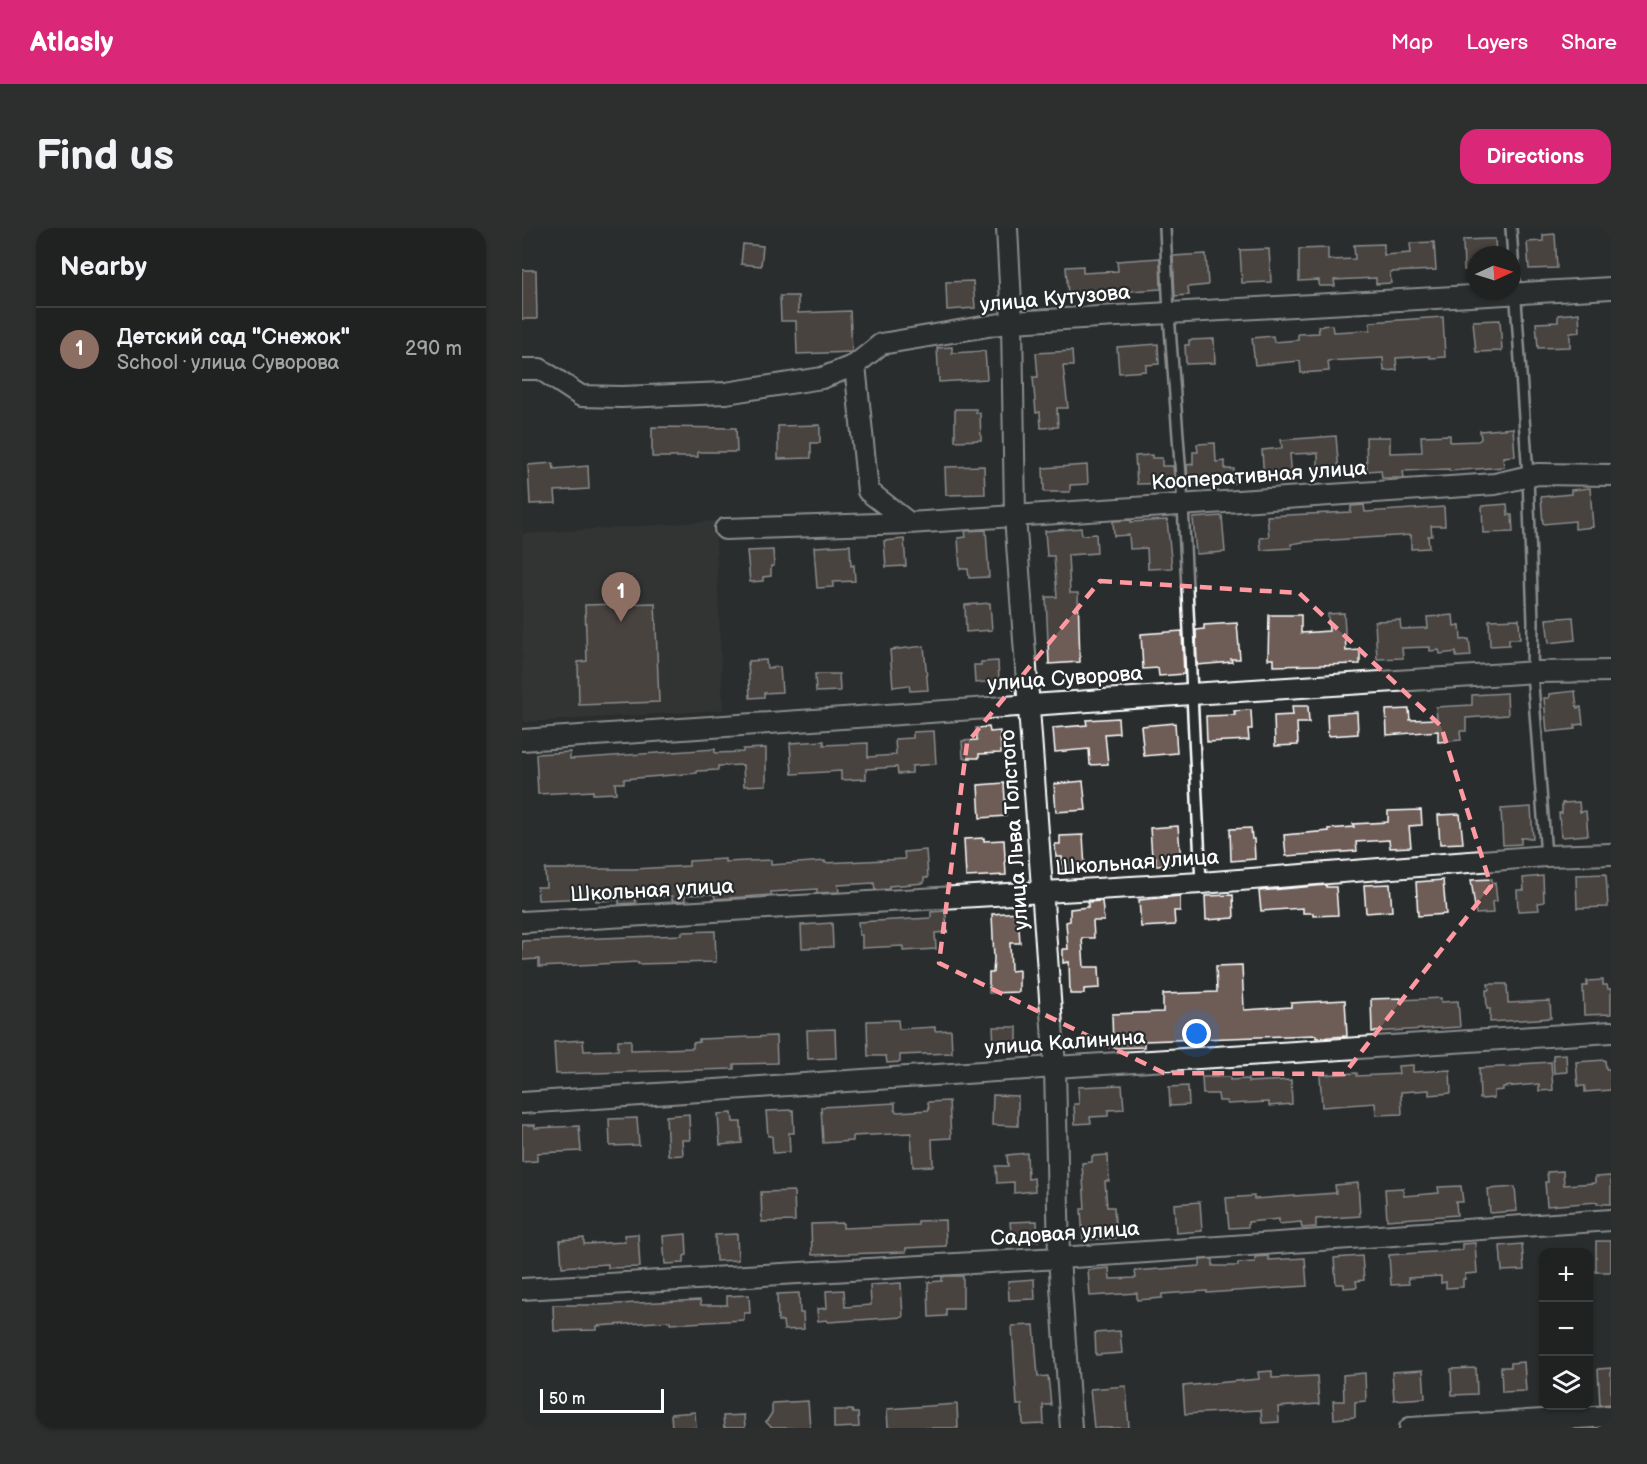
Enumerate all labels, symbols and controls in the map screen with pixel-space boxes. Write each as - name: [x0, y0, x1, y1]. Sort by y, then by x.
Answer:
- text: Atlasly: [30, 26, 113, 59]
- text: Map: [1391, 30, 1433, 55]
- text: Layers: [1466, 30, 1528, 55]
- text: Share: [1561, 30, 1617, 55]
- button: Directions: [1460, 129, 1611, 184]
- text: Find us: [36, 131, 174, 182]
- north arrow: [1467, 246, 1521, 300]
- text: Nearby: [60, 252, 147, 283]
- street label: улица Кутузова: [979, 279, 1132, 318]
- text: Детский сад "Снежок": [117, 324, 350, 351]
- text: 1: [75, 337, 84, 361]
- text: 290 m: [405, 337, 462, 361]
- text: School · улица Суворова: [117, 351, 339, 375]
- street label: Кооперативная улица: [1151, 455, 1368, 495]
- pin: 1: [602, 572, 640, 622]
- street label: улица Суворова: [986, 661, 1144, 696]
- street label: улица Льва Толстого: [995, 729, 1034, 931]
- street label: Школьная улица: [1054, 844, 1220, 881]
- street label: Школьная улица: [570, 874, 735, 907]
- your location: [1182, 1019, 1211, 1048]
- street label: улица Калинина: [984, 1024, 1147, 1061]
- street label: Садовая улица: [990, 1216, 1141, 1251]
- map controls: [1539, 1248, 1593, 1410]
- button: +: [1539, 1248, 1593, 1302]
- button: −: [1539, 1302, 1593, 1356]
- button: layers: [1539, 1356, 1593, 1410]
- scale bar: [540, 1386, 664, 1414]
- text: 50 m: [549, 1390, 585, 1409]

